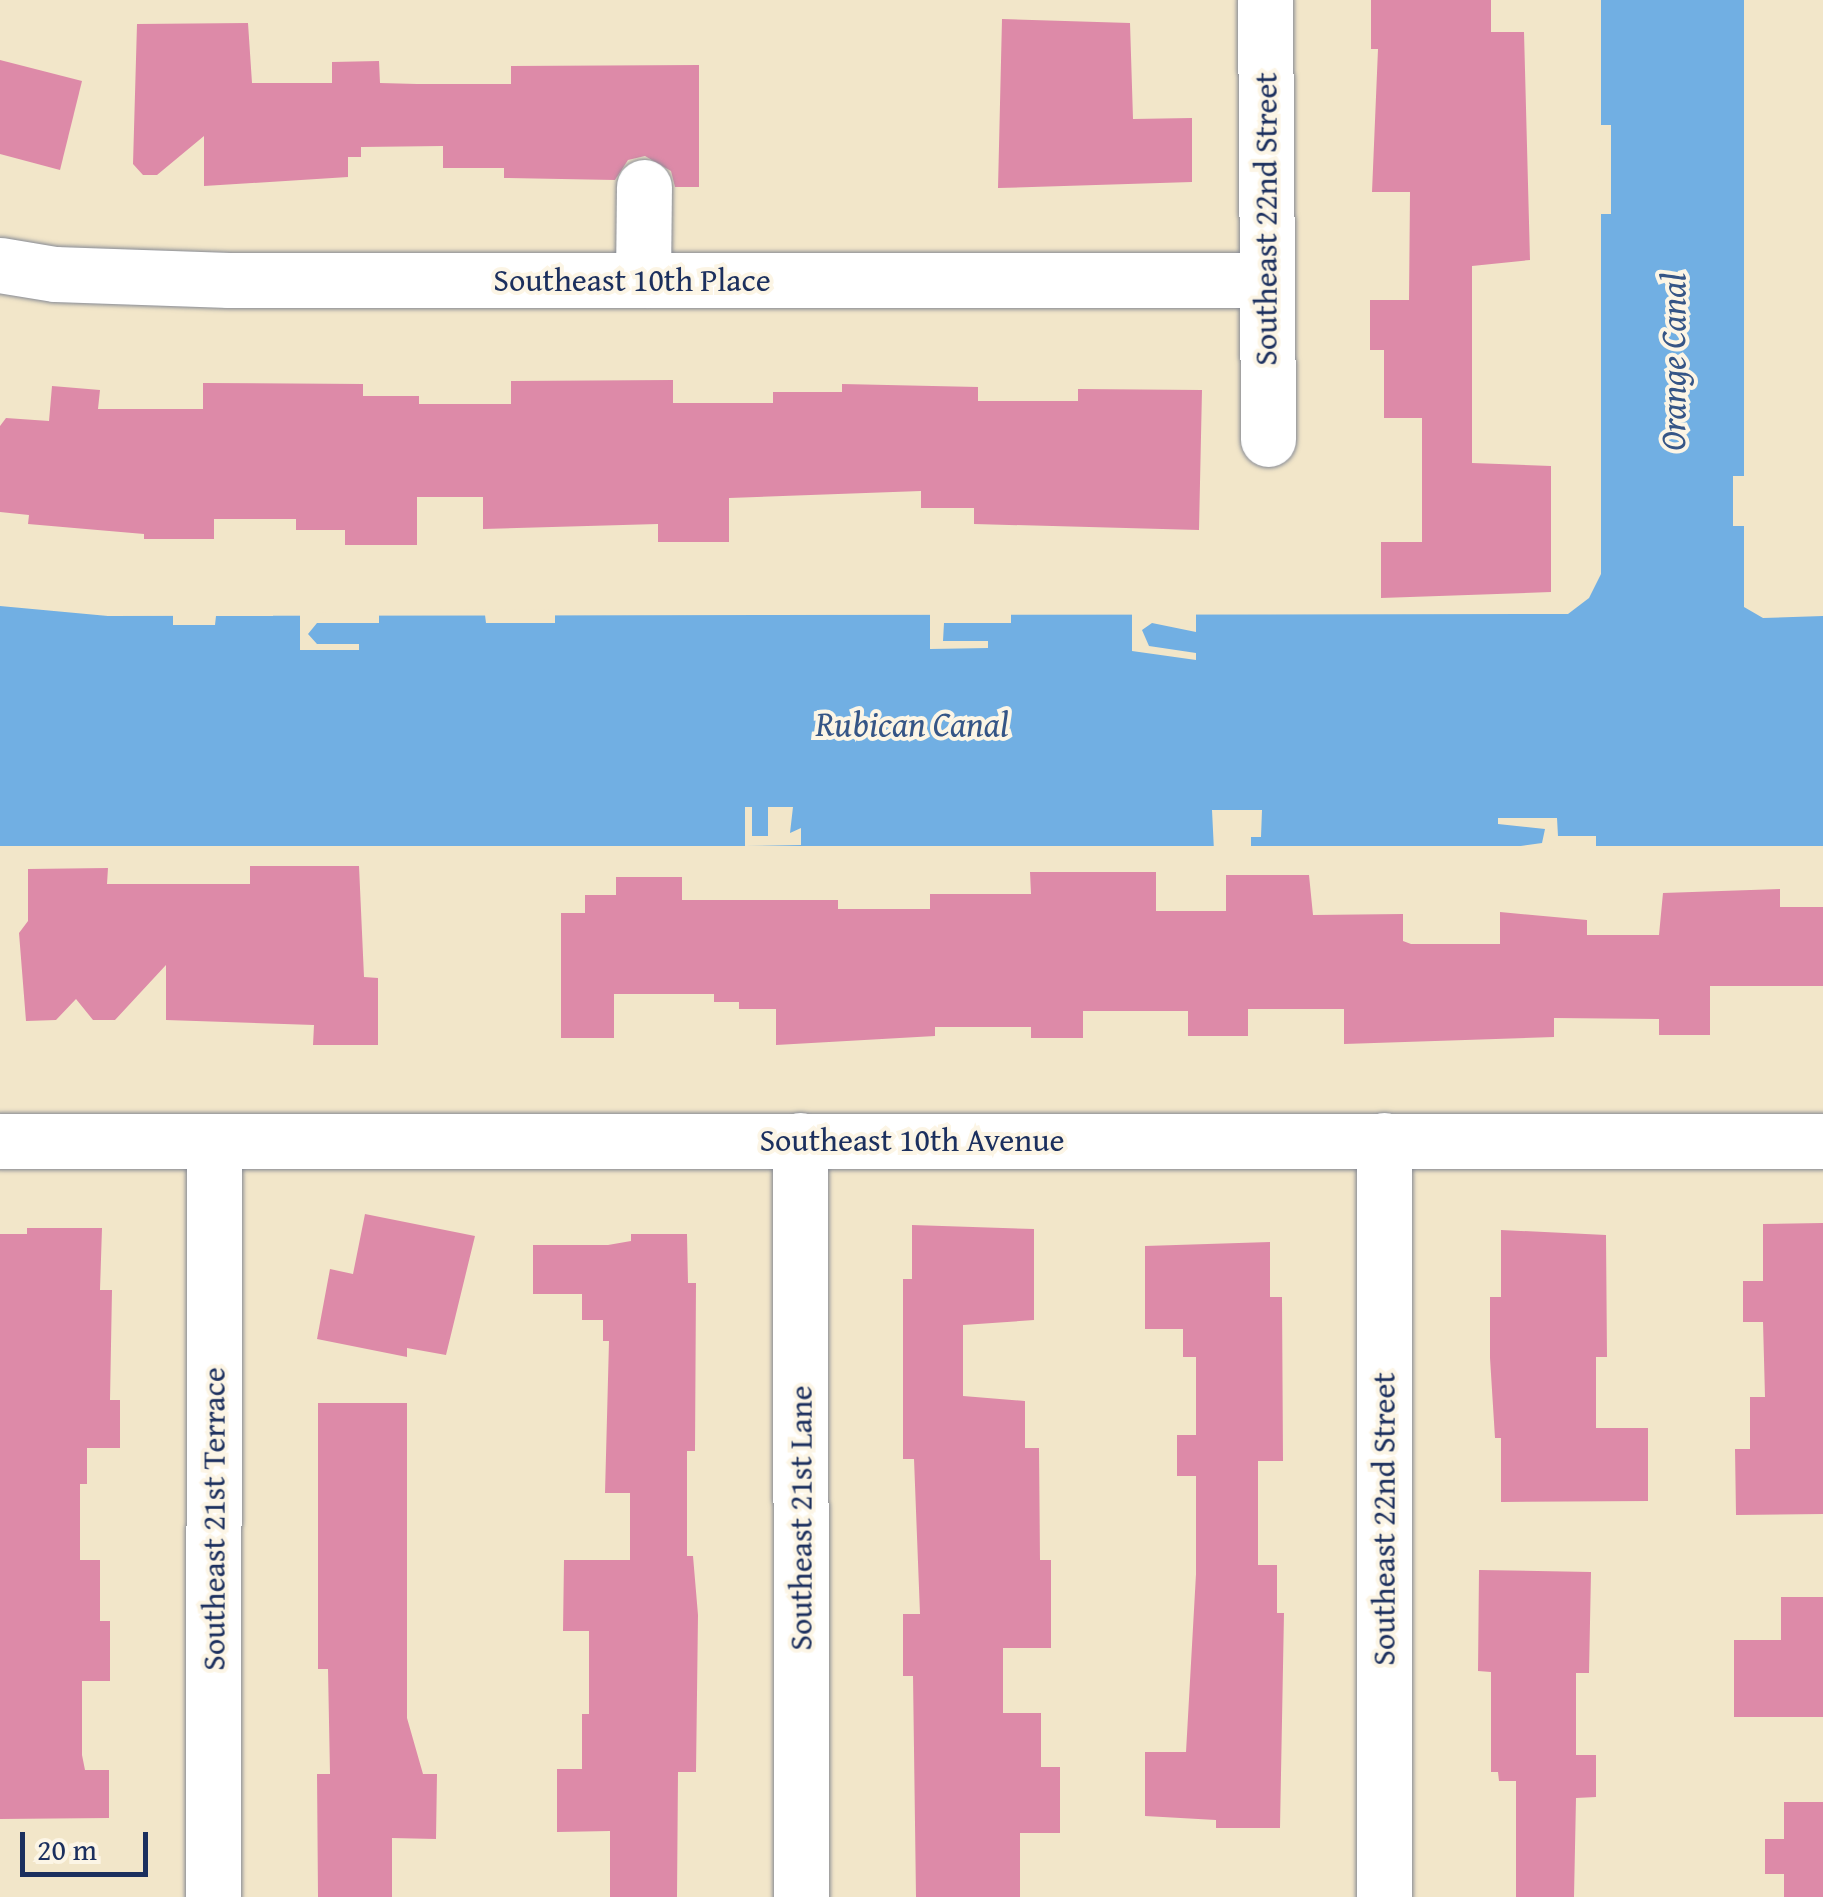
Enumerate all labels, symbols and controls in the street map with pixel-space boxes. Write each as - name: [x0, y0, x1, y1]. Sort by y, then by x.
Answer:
- street label: Southeast 22nd Street: [1247, 72, 1285, 366]
- street label: Southeast 10th Place: [493, 261, 771, 299]
- water label: Orange Canal: [1652, 273, 1694, 451]
- water label: Rubican Canal: [816, 703, 1008, 745]
- street label: Southeast 10th Avenue: [759, 1121, 1065, 1159]
- street label: Southeast 21st Terrace: [195, 1367, 233, 1671]
- street label: Southeast 22nd Street: [1365, 1372, 1403, 1666]
- street label: Southeast 21st Lane: [782, 1385, 820, 1651]
- scale bar: [25, 1812, 152, 1874]
- text: 20 m: [37, 1827, 97, 1871]

